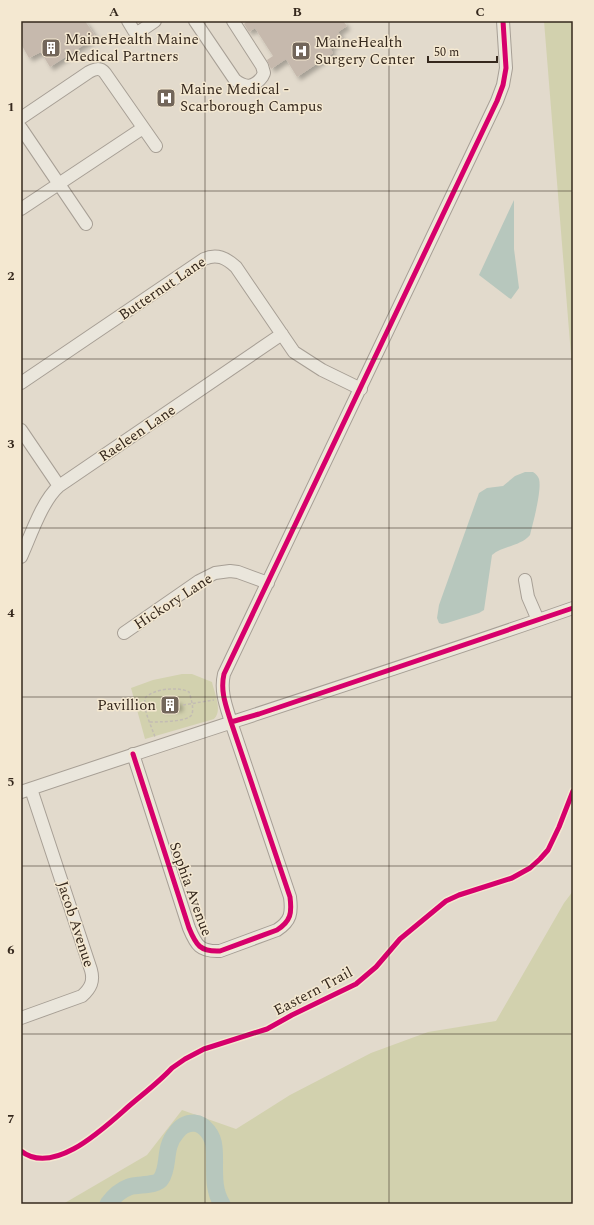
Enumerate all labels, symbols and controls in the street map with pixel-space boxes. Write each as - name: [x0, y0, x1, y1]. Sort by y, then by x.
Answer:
- text: A: [109, 2, 119, 22]
- text: B: [292, 2, 302, 22]
- text: C: [475, 2, 485, 22]
- place label: MaineHealth Maine Medical Partners: [65, 28, 199, 68]
- place label: MaineHealth Surgery Center: [315, 31, 415, 71]
- building icon: MaineHealth Maine Medical Partners: [40, 37, 62, 59]
- scale bar: [428, 38, 497, 64]
- hospital icon: MaineHealth Surgery Center: [290, 40, 312, 62]
- text: 50 m: [434, 43, 459, 62]
- place label: Maine Medical - Scarborough Campus: [180, 78, 323, 118]
- hospital icon: Maine Medical - Scarborough Campus: [155, 87, 177, 109]
- text: 1: [7, 97, 15, 117]
- street label: Butternut Lane: [114, 251, 211, 326]
- text: 2: [7, 266, 15, 286]
- street label: Raeleen Lane: [94, 399, 181, 468]
- text: 3: [7, 434, 15, 454]
- street label: Hickory Lane: [129, 567, 217, 636]
- text: 4: [7, 603, 15, 623]
- place label: Pavillion: [97, 694, 156, 717]
- building icon: Pavillion: [159, 694, 181, 716]
- text: 5: [7, 772, 15, 792]
- street label: Sophia Avenue: [163, 839, 218, 940]
- street label: Jacob Avenue: [51, 878, 100, 970]
- text: 6: [7, 940, 15, 960]
- street label: Eastern Trail: [270, 961, 357, 1022]
- text: 7: [7, 1109, 15, 1129]

